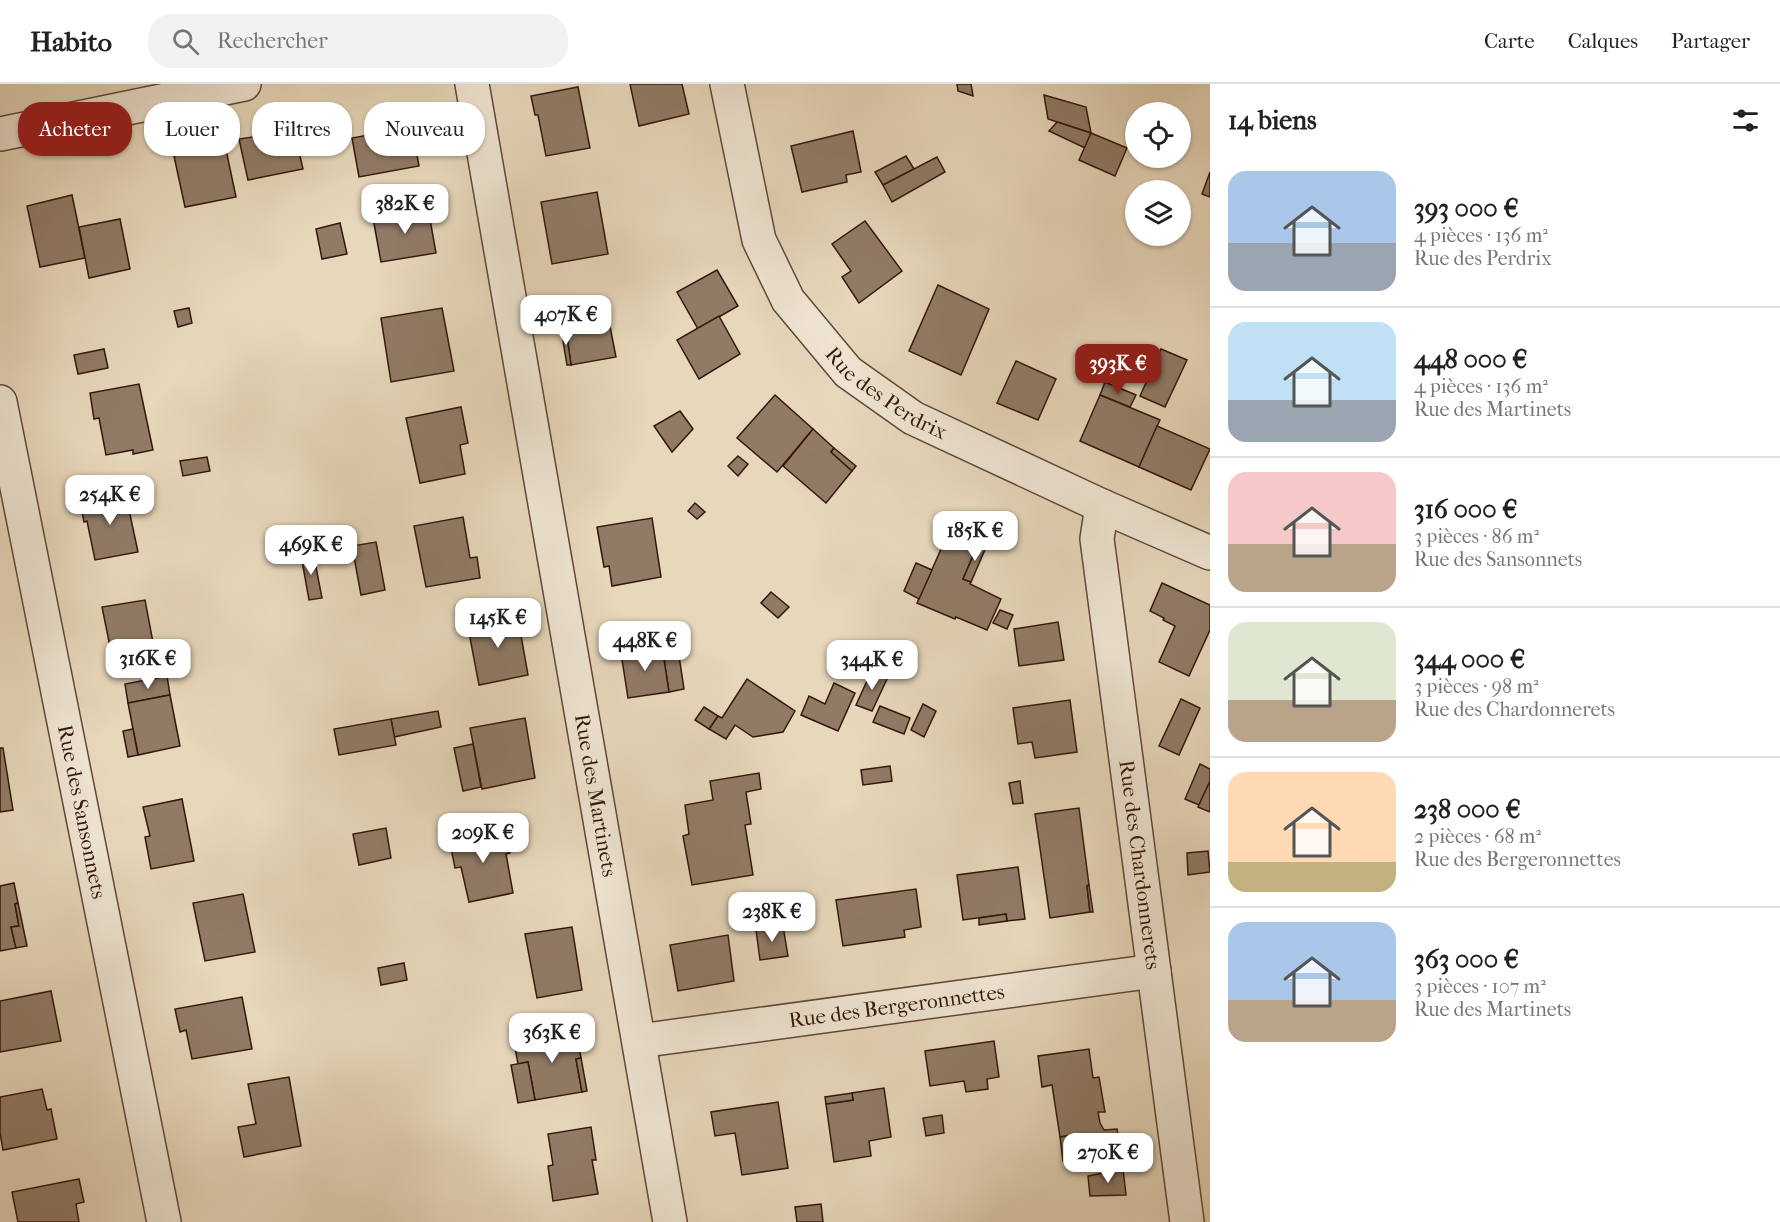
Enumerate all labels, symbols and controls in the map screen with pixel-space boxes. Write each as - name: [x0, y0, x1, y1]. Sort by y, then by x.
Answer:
- search box: [148, 14, 568, 68]
- text: Habito: [30, 25, 112, 58]
- icon: search: [169, 25, 202, 58]
- text: Rechercher: [217, 28, 328, 54]
- text: Carte: [1484, 29, 1535, 53]
- text: Calques: [1568, 29, 1638, 53]
- text: Partager: [1671, 29, 1750, 53]
- chip: Acheter: [18, 102, 132, 156]
- chip: Louer: [144, 102, 240, 156]
- chip: Filtres: [252, 102, 352, 156]
- chip: Nouveau: [364, 102, 485, 156]
- map controls: [1125, 102, 1191, 246]
- button: locate: [1125, 102, 1191, 168]
- icon: filters: [1729, 104, 1762, 137]
- text: 14 biens: [1228, 105, 1317, 136]
- button: layers: [1125, 180, 1191, 246]
- pin: 382K €: [356, 184, 454, 235]
- text: 382K €: [375, 192, 435, 215]
- text: 393 000 €: [1414, 193, 1519, 224]
- icon: home: [1276, 195, 1348, 267]
- text: 4 pièces · 136 m²: [1414, 224, 1548, 247]
- text: Rue des Perdrix: [1414, 247, 1552, 270]
- pin: 407K €: [517, 295, 615, 346]
- text: 407K €: [534, 303, 598, 326]
- street label: Rue des Perdrix: [820, 342, 951, 444]
- pin: 393K €: [1069, 344, 1167, 395]
- text: 448 000 €: [1414, 344, 1528, 375]
- icon: home: [1276, 346, 1348, 418]
- text: 393K €: [1089, 352, 1147, 375]
- text: 4 pièces · 136 m²: [1414, 375, 1548, 398]
- text: Rue des Martinets: [1414, 398, 1571, 421]
- pin: 254K €: [61, 475, 159, 526]
- text: 254K €: [79, 483, 141, 506]
- text: 316 000 €: [1414, 494, 1518, 525]
- icon: home: [1276, 496, 1348, 568]
- pin: 185K €: [926, 511, 1024, 562]
- text: 185K €: [947, 519, 1003, 542]
- pin: 469K €: [262, 525, 360, 576]
- text: 3 pièces · 86 m²: [1414, 525, 1539, 548]
- text: 469K €: [279, 533, 343, 556]
- text: Rue des Sansonnets: [1414, 548, 1582, 571]
- pin: 145K €: [449, 598, 547, 649]
- text: 145K €: [469, 606, 527, 629]
- pin: 448K €: [596, 621, 694, 672]
- text: 448K €: [613, 629, 677, 652]
- pin: 316K €: [99, 639, 197, 690]
- pin: 344K €: [823, 640, 921, 691]
- text: 344 000 €: [1414, 644, 1525, 675]
- icon: home: [1276, 646, 1348, 718]
- text: 316K €: [120, 647, 176, 670]
- text: 344K €: [841, 648, 903, 671]
- text: 3 pièces · 98 m²: [1414, 675, 1539, 698]
- text: Rue des Chardonnerets: [1414, 698, 1615, 721]
- street label: Rue des Martinets: [570, 712, 622, 879]
- street label: Rue des Sansonnets: [53, 723, 111, 901]
- street label: Rue des Chardonnerets: [1114, 759, 1166, 971]
- text: 238 000 €: [1414, 794, 1521, 825]
- icon: home: [1276, 796, 1348, 868]
- pin: 209K €: [434, 813, 532, 864]
- text: 209K €: [452, 821, 514, 844]
- text: 2 pièces · 68 m²: [1414, 825, 1541, 848]
- text: Rue des Bergeronnettes: [1414, 848, 1621, 871]
- pin: 238K €: [723, 892, 821, 943]
- text: 238K €: [742, 900, 802, 923]
- text: 363 000 €: [1414, 944, 1519, 975]
- icon: home: [1276, 946, 1348, 1018]
- text: 3 pièces · 107 m²: [1414, 975, 1546, 998]
- street label: Rue des Bergeronnettes: [787, 979, 1006, 1033]
- text: Rue des Martinets: [1414, 998, 1571, 1021]
- pin: 363K €: [503, 1013, 601, 1064]
- text: 363K €: [523, 1021, 581, 1044]
- pin: 270K €: [1059, 1133, 1157, 1184]
- text: 270K €: [1077, 1141, 1139, 1164]

